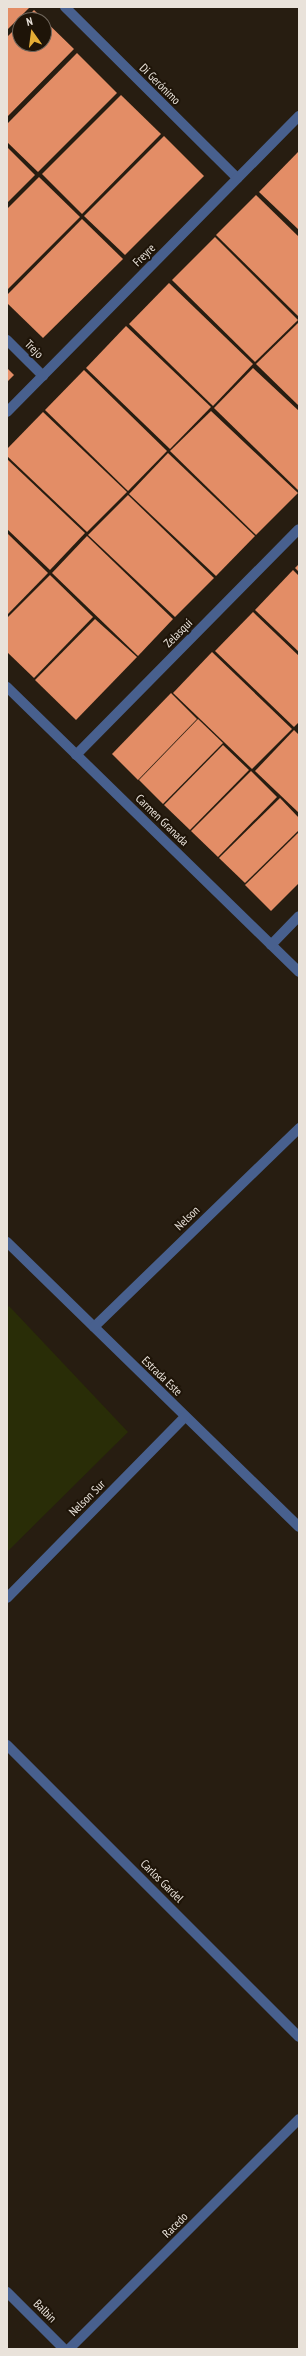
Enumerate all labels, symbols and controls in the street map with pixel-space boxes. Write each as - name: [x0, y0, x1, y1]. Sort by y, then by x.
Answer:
- north arrow: [12, 12, 52, 52]
- text: N: [25, 14, 34, 29]
- street label: Di Gerónimo: [137, 61, 183, 107]
- street label: Freyre: [130, 241, 158, 269]
- street label: Trejo: [22, 337, 46, 361]
- street label: Zelasqui: [161, 616, 195, 650]
- street label: Carmen Granada: [133, 791, 191, 849]
- street label: Nelson: [172, 1203, 202, 1233]
- street label: Estrada Este: [139, 1353, 185, 1399]
- street label: Nelson Sur: [66, 1477, 108, 1519]
- street label: Carlos Gardel: [137, 1856, 187, 1906]
- street label: Racedo: [159, 2209, 191, 2241]
- street label: Balbin: [31, 2297, 59, 2325]

